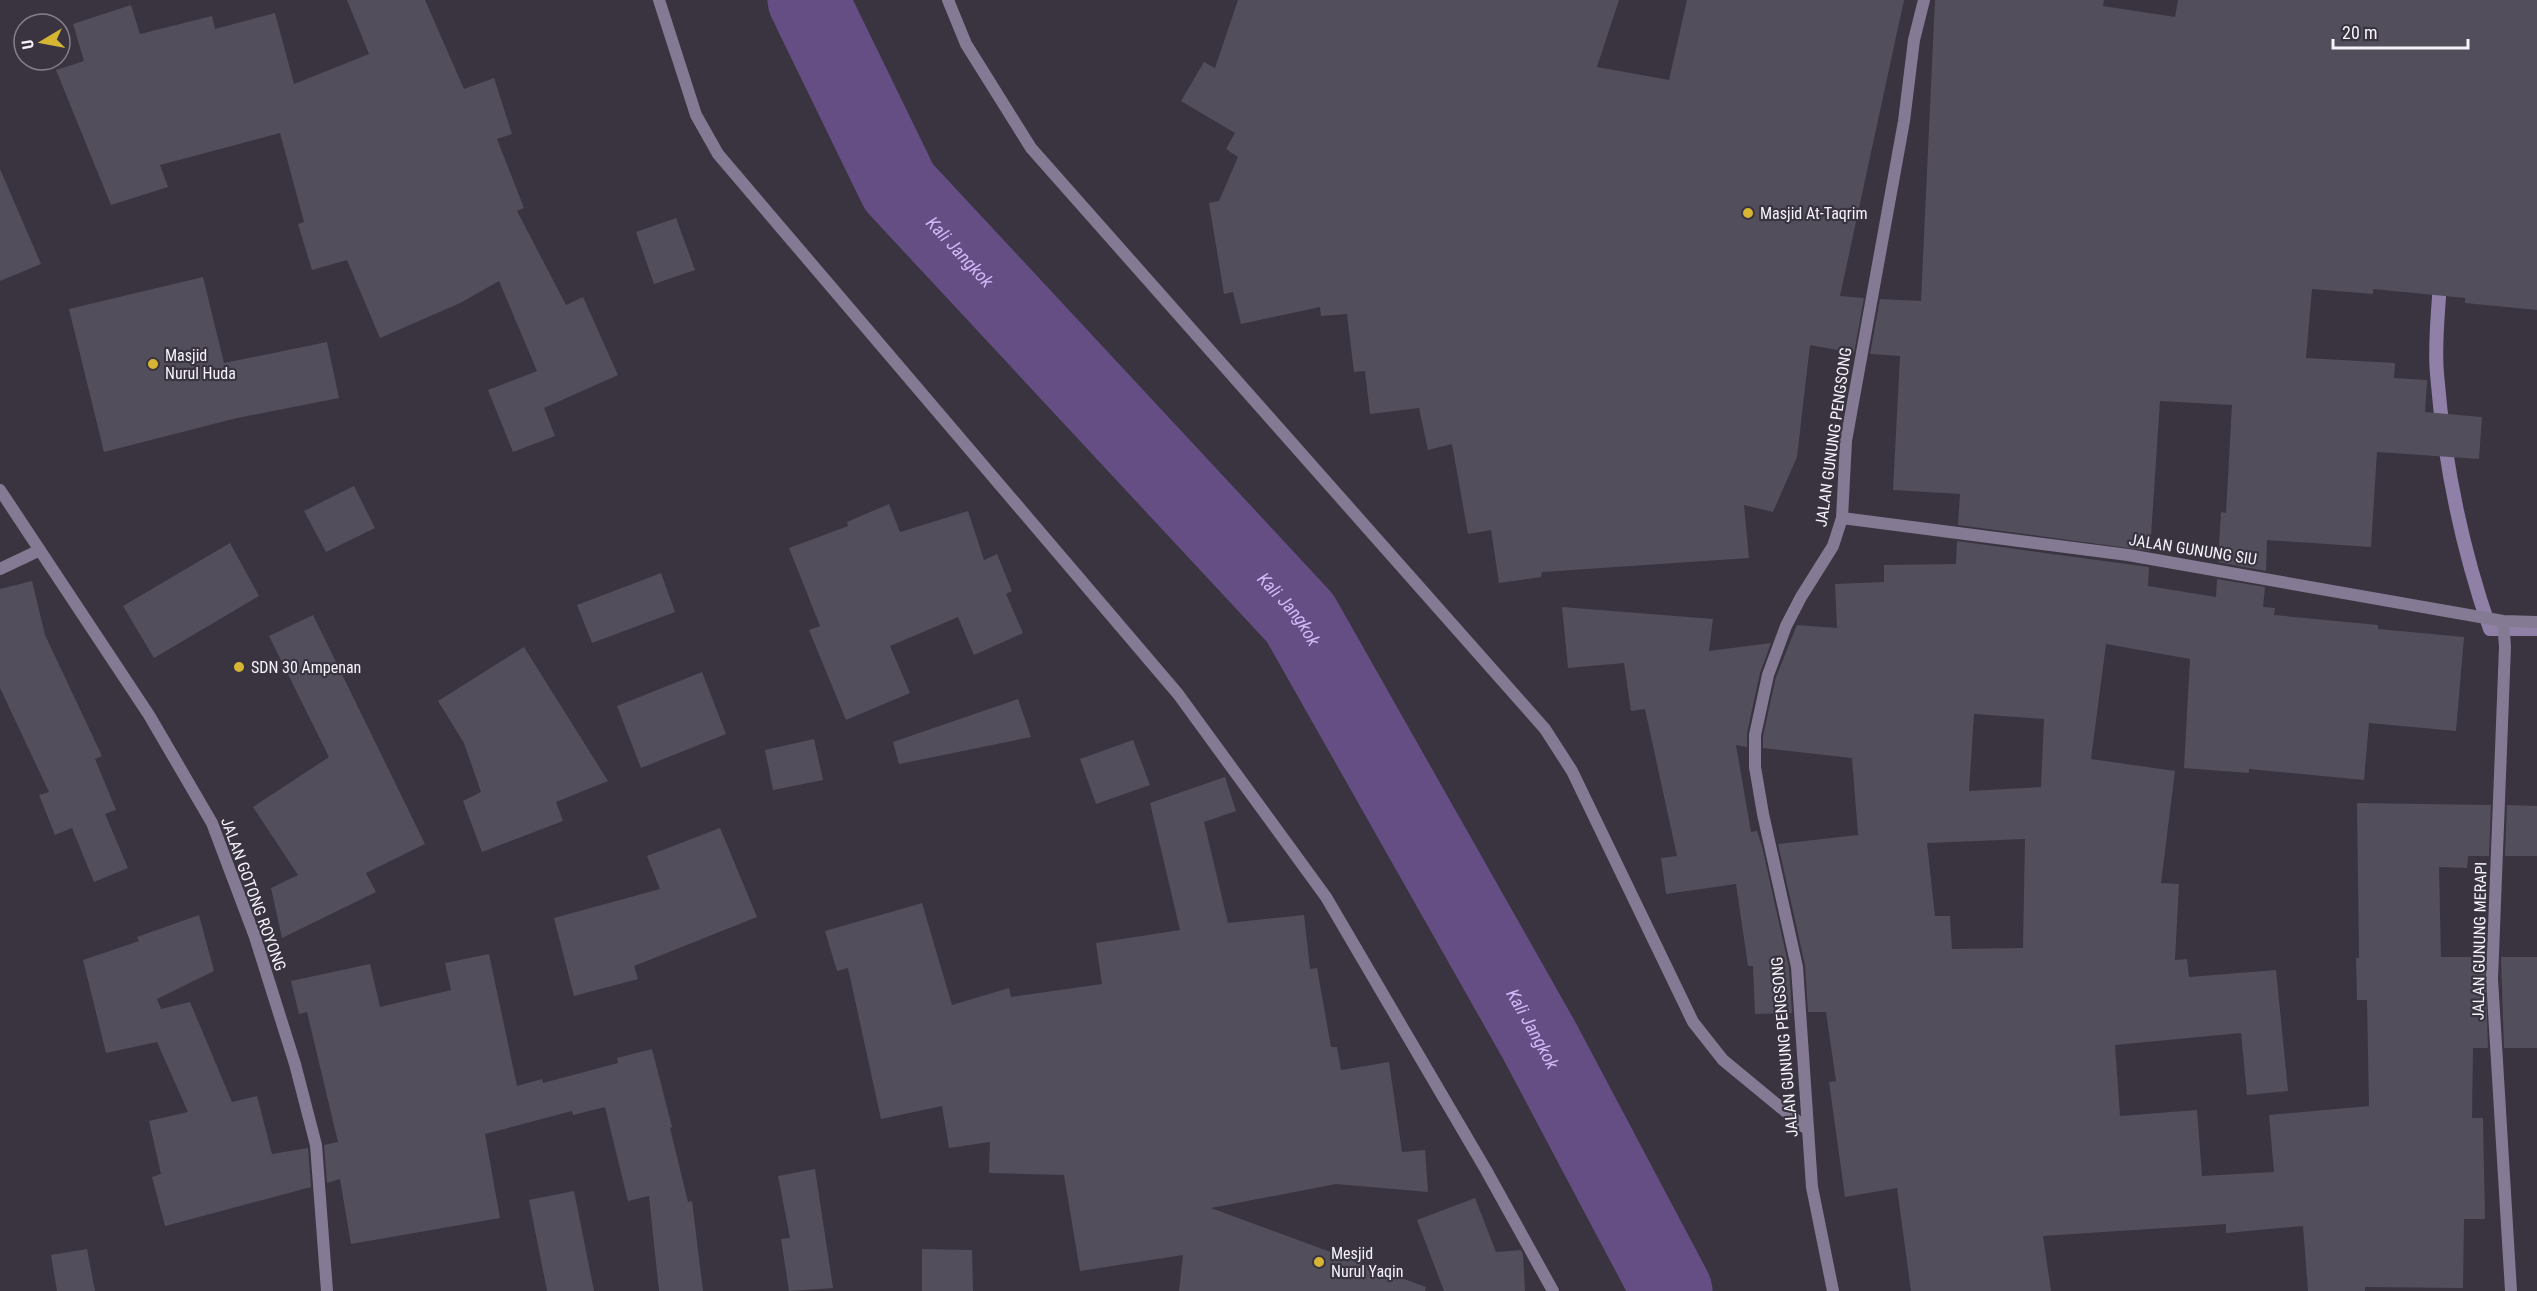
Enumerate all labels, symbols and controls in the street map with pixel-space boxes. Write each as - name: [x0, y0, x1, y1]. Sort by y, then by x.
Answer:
- north arrow: [12, 12, 72, 72]
- scale bar: [2333, 12, 2468, 50]
- text: 20 m: [2342, 22, 2377, 43]
- text: U: [18, 38, 38, 51]
- place label: Masjid At-Taqrim: [1760, 204, 1867, 223]
- marker: Masjid At-Taqrim: [1741, 206, 1755, 220]
- water label: Kali Jangkok: [922, 212, 999, 292]
- place label: Masjid Nurul Huda: [165, 346, 236, 383]
- street label: JALAN GUNUNG PENGSONG: [1811, 346, 1856, 528]
- marker: Masjid Nurul Huda: [146, 357, 160, 371]
- street label: JALAN GUNUNG SIU: [2128, 530, 2258, 569]
- water label: Kali Jangkok: [1253, 568, 1325, 651]
- place label: SDN 30 Ampenan: [251, 658, 361, 677]
- marker: SDN 30 Ampenan: [232, 660, 246, 674]
- street label: JALAN GOTONG ROYONG: [217, 815, 290, 973]
- street label: JALAN GUNUNG MERAPI: [2469, 862, 2490, 1020]
- street label: JALAN GUNUNG PENGSONG: [1767, 956, 1802, 1138]
- water label: Kali Jangkok: [1502, 985, 1564, 1074]
- place label: Mesjid Nurul Yaqin: [1331, 1244, 1404, 1281]
- marker: Mesjid Nurul Yaqin: [1312, 1255, 1326, 1269]

